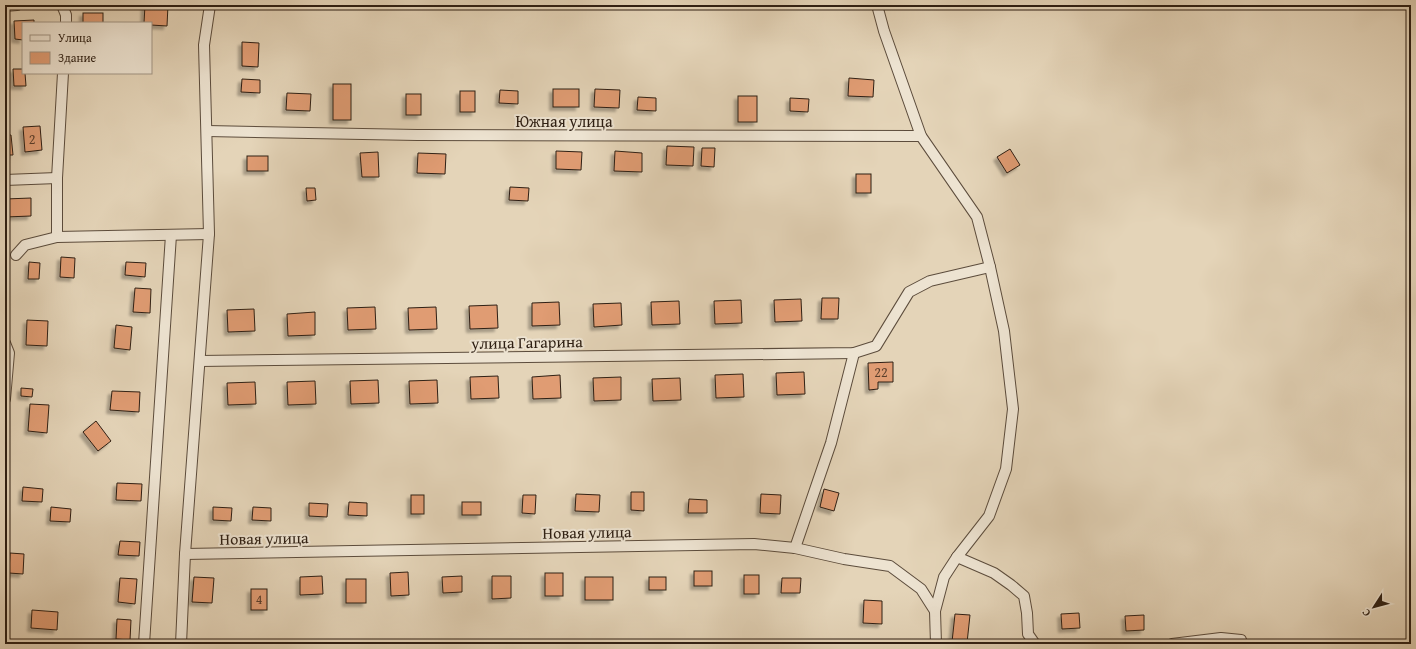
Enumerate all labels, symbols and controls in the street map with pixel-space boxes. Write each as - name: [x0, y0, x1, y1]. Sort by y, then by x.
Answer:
- legend: [22, 22, 152, 74]
- text: Улица: [58, 29, 92, 46]
- text: Здание: [58, 49, 97, 66]
- street label: Южная улица: [515, 109, 613, 133]
- house number: 2: [29, 129, 35, 149]
- street label: улица Гагарина: [470, 329, 583, 355]
- house number: 22: [874, 362, 888, 382]
- street label: Новая улица: [542, 519, 632, 545]
- street label: Новая улица: [219, 525, 309, 551]
- north arrow: [1354, 587, 1394, 627]
- house number: 4: [256, 589, 263, 609]
- text: С: [1358, 606, 1374, 620]

